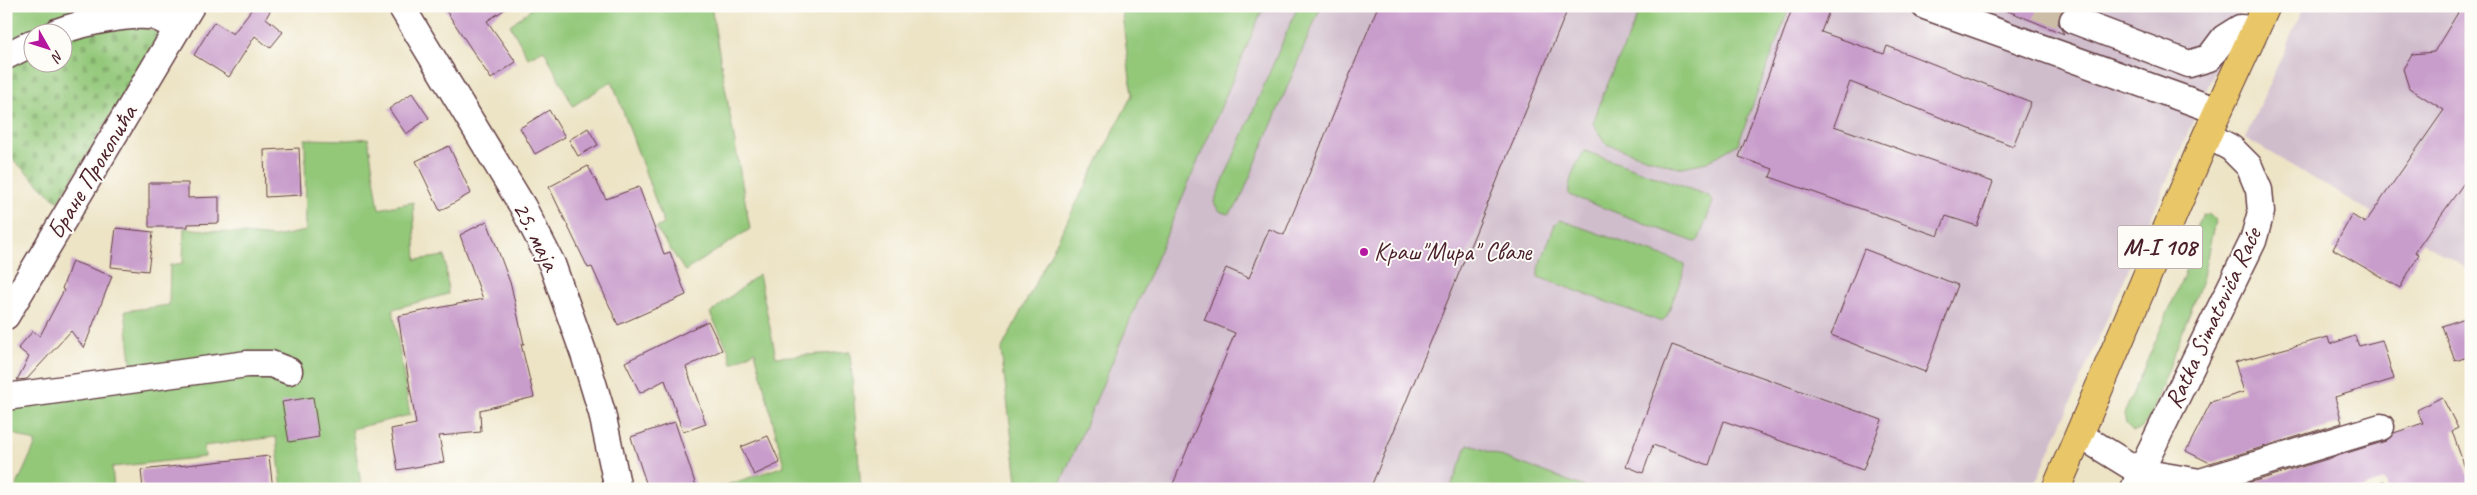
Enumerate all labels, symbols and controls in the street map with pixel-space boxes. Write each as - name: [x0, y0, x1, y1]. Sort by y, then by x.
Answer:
- north arrow: [22, 22, 72, 72]
- text: N: [47, 47, 67, 66]
- street label: Бране Прокопића: [39, 97, 146, 245]
- street label: 25. маја: [505, 196, 568, 278]
- street label: Ratka Simatovića Raće: [2157, 221, 2270, 413]
- road number: M-I 108: [2118, 226, 2202, 268]
- place label: Краш"Мира" Свале: [1374, 236, 1533, 268]
- marker: Краш"Мира" Свале: [1358, 246, 1370, 258]

